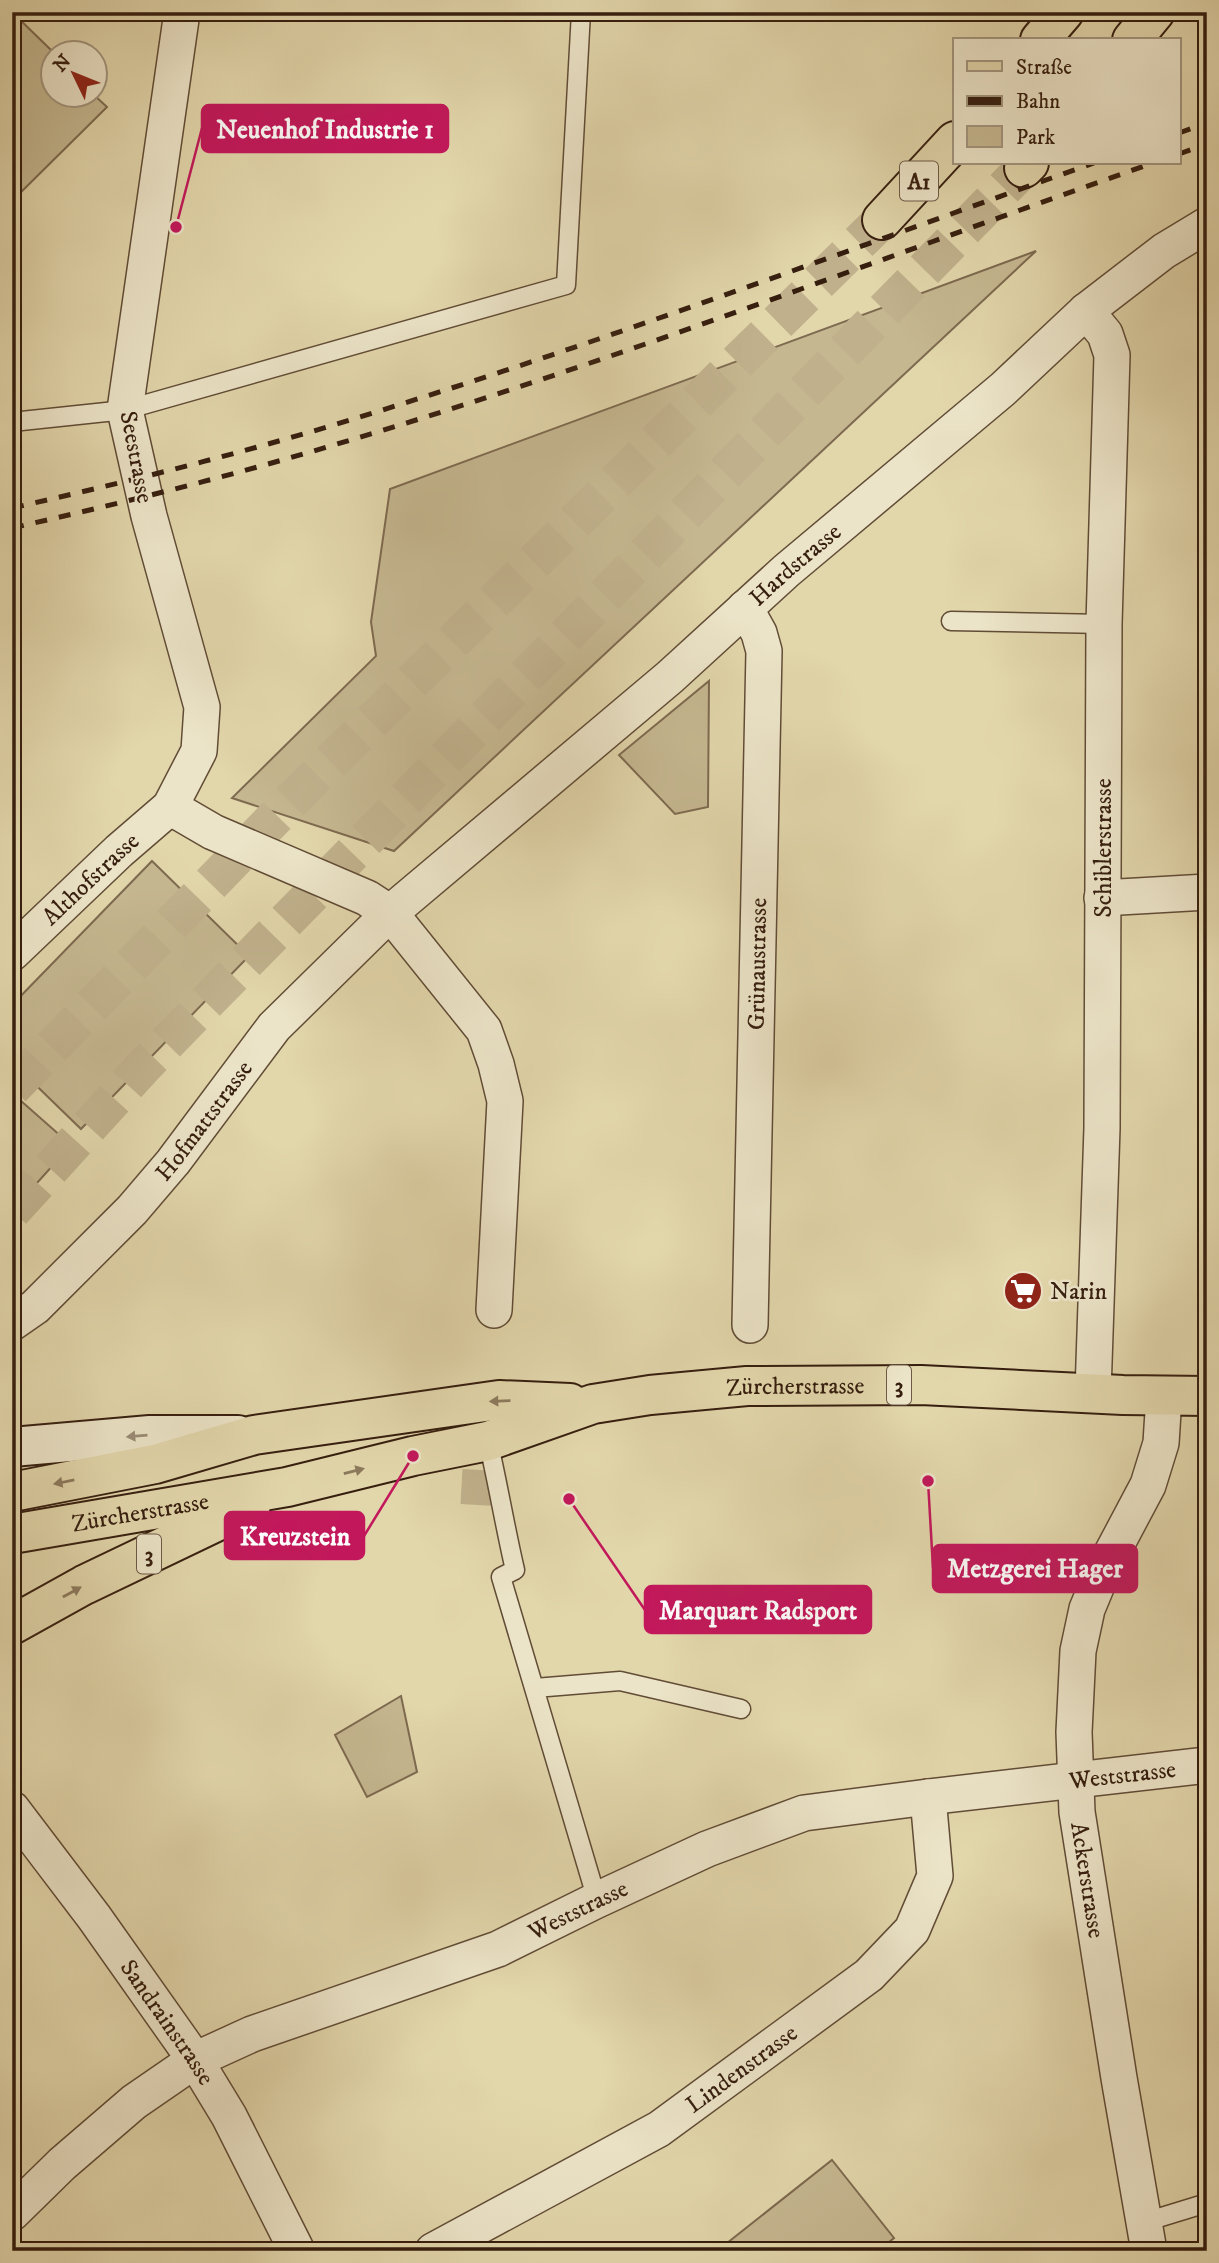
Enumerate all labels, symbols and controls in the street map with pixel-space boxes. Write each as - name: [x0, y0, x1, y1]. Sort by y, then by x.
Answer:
- north arrow: [38, 38, 108, 108]
- legend: [953, 38, 1180, 164]
- text: N: [49, 50, 77, 77]
- text: Straße: [1016, 55, 1072, 81]
- text: Bahn: [1016, 89, 1060, 115]
- callout: Neuenhof Industrie 1: [202, 105, 448, 152]
- text: Neuenhof Industrie 1: [216, 114, 434, 147]
- text: Park: [1016, 125, 1056, 151]
- road number: A1: [900, 162, 938, 200]
- street label: Seestrasse: [112, 409, 160, 506]
- street label: Hardstrasse: [743, 517, 848, 613]
- street label: Schiblerstrasse: [1089, 778, 1119, 918]
- street label: Althofstrasse: [36, 826, 146, 932]
- street label: Grünaustrasse: [742, 897, 774, 1030]
- street label: Hofmattstrasse: [149, 1055, 260, 1188]
- supermarket icon: Narin: [1002, 1270, 1044, 1312]
- place label: Narin: [1050, 1277, 1107, 1307]
- road number: 3: [887, 1366, 911, 1404]
- street label: Zürcherstrasse: [725, 1371, 865, 1404]
- one-way arrow: [489, 1396, 511, 1407]
- one-way arrow: [125, 1431, 147, 1442]
- one-way arrow: [343, 1465, 365, 1476]
- one-way arrow: [53, 1477, 75, 1488]
- street label: Zürcherstrasse: [70, 1487, 211, 1540]
- callout: Kreuzstein: [225, 1512, 364, 1559]
- text: Kreuzstein: [240, 1521, 351, 1554]
- road number: 3: [137, 1534, 161, 1574]
- callout: Metzgerei Hager: [933, 1545, 1137, 1592]
- text: Metzgerei Hager: [947, 1553, 1123, 1586]
- one-way arrow: [62, 1586, 82, 1598]
- callout: Marquart Radsport: [645, 1586, 871, 1633]
- text: Marquart Radsport: [659, 1595, 858, 1628]
- street label: Weststrasse: [1067, 1755, 1178, 1797]
- street label: Ackerstrasse: [1063, 1820, 1111, 1940]
- street label: Weststrasse: [523, 1874, 633, 1948]
- street label: Sandrainstrasse: [113, 1954, 221, 2091]
- street label: Lindenstrasse: [680, 2018, 804, 2120]

